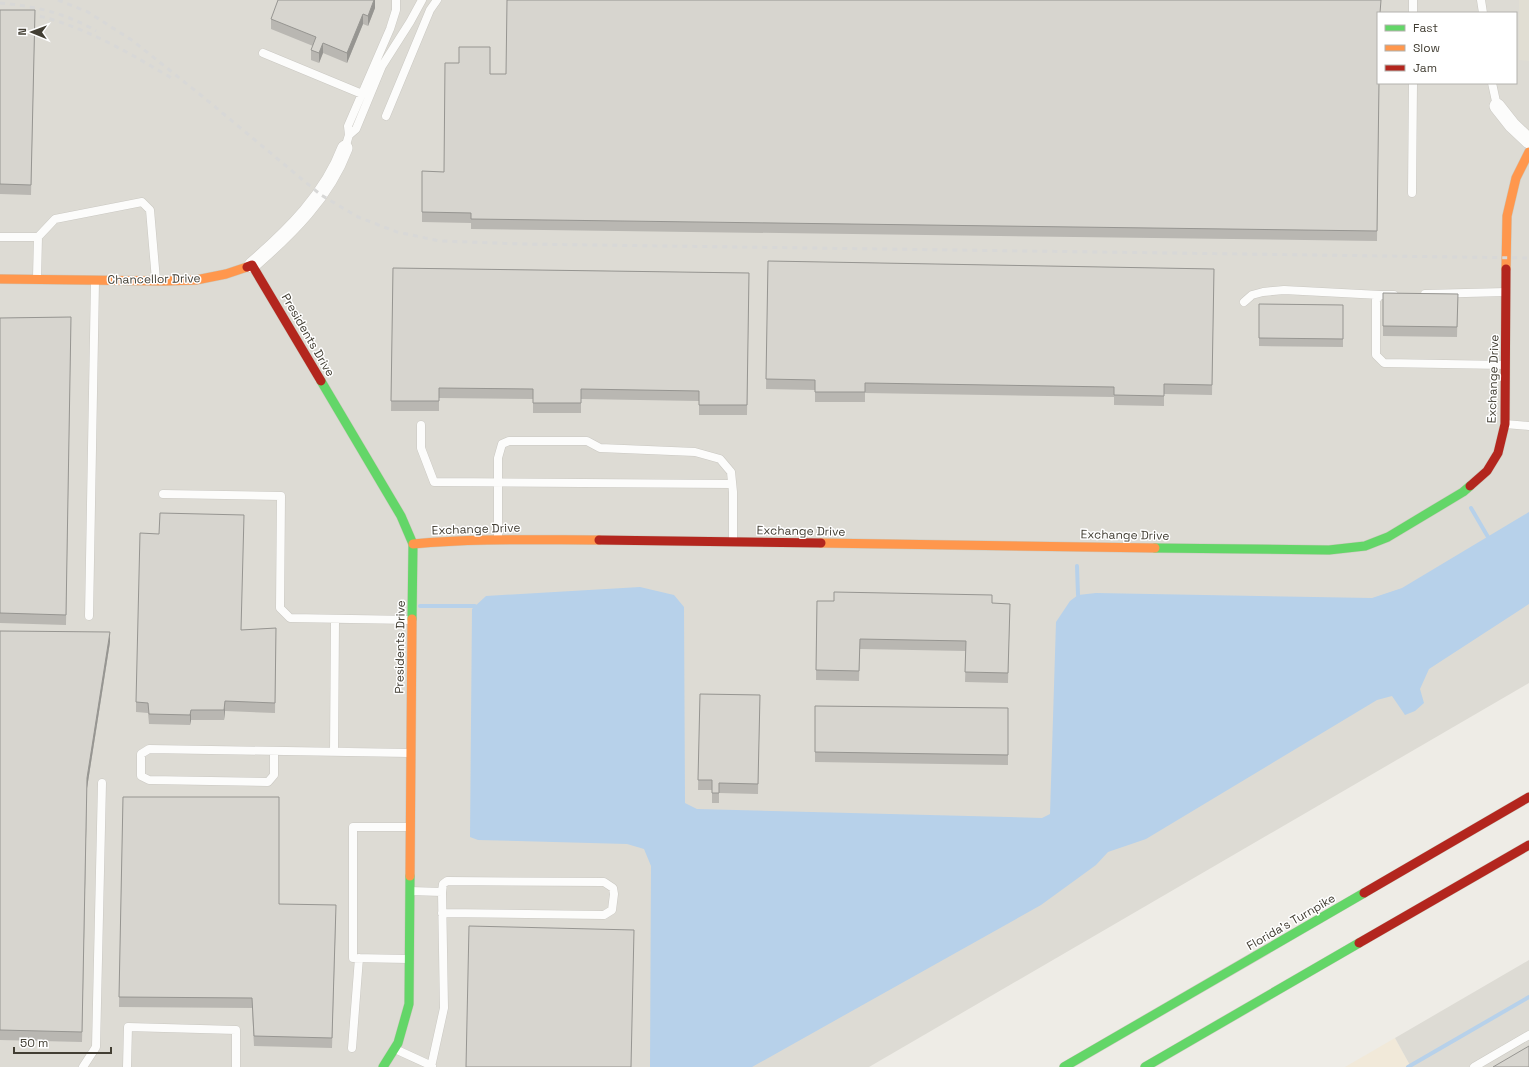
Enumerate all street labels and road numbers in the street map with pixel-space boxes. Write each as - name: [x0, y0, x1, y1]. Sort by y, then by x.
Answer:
- street label: Chancellor Drive: [107, 270, 201, 288]
- street label: Presidents Drive: [278, 290, 338, 380]
- street label: Exchange Drive: [1483, 334, 1503, 424]
- street label: Exchange Drive: [431, 519, 521, 539]
- street label: Exchange Drive: [756, 522, 846, 540]
- street label: Exchange Drive: [1080, 526, 1170, 544]
- street label: Presidents Drive: [391, 600, 409, 694]
- street label: Florida's Turnpike: [1244, 890, 1338, 954]

